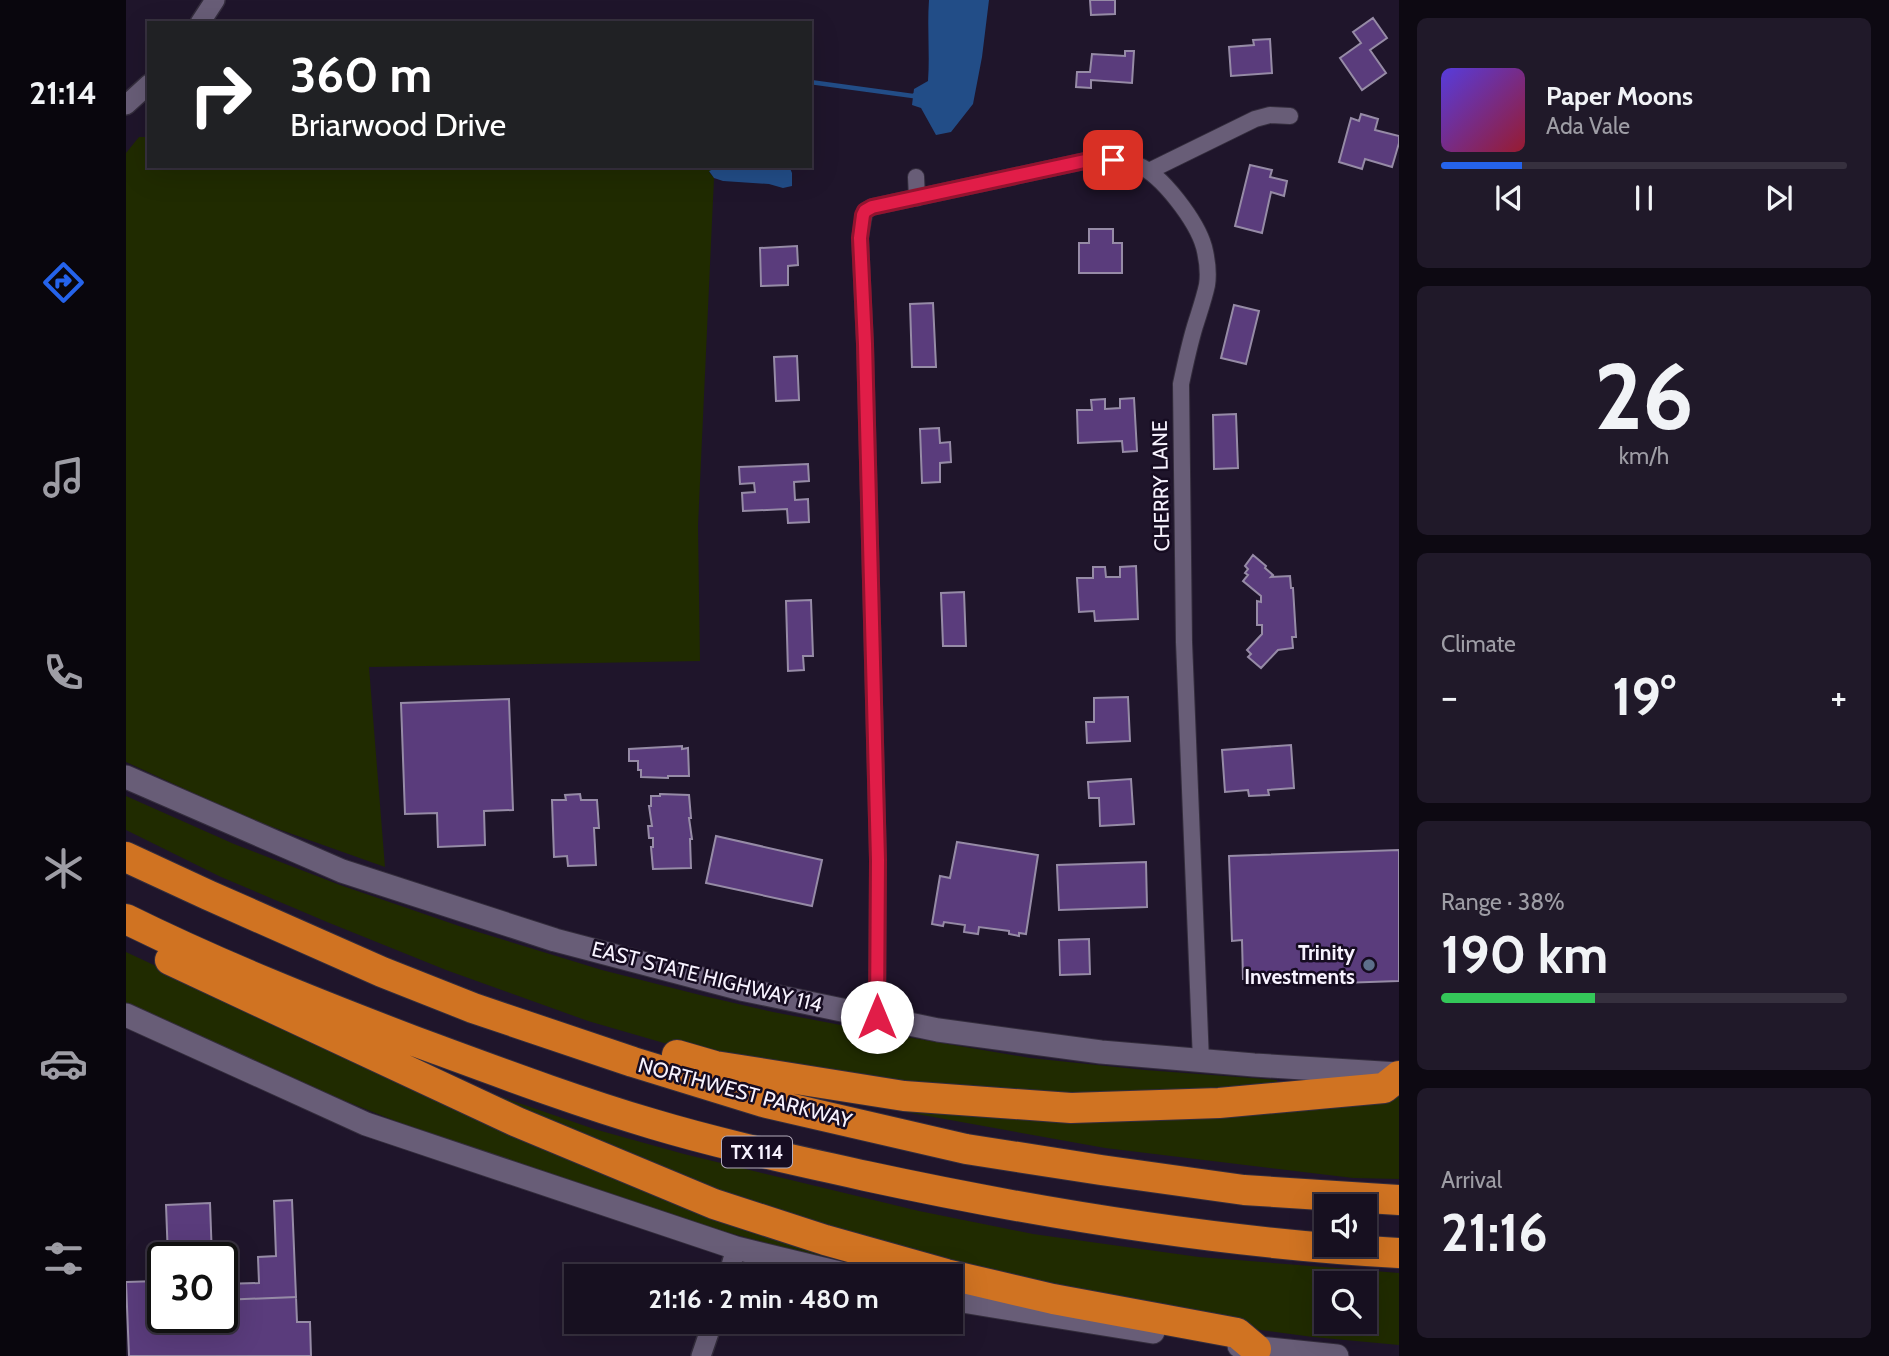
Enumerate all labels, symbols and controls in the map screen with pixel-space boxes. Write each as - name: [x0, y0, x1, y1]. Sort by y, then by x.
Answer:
- text: 360 m: [290, 45, 432, 104]
- icon: right: [175, 49, 266, 140]
- text: 21:14: [29, 73, 97, 112]
- text: Paper Moons: [1546, 80, 1693, 112]
- text: Briarwood Drive: [290, 105, 506, 144]
- text: Ada Vale: [1546, 112, 1630, 140]
- pin: [1083, 130, 1143, 190]
- icon: arrive: [1094, 141, 1132, 179]
- icon: previous: [1490, 179, 1528, 217]
- icon: pause: [1625, 179, 1663, 217]
- icon: next: [1760, 179, 1798, 217]
- icon: directions: [39, 258, 88, 307]
- text: 26: [1594, 341, 1694, 452]
- street label: CHERRY LANE: [1147, 420, 1174, 552]
- text: km/h: [1619, 442, 1669, 470]
- icon: music: [39, 453, 88, 502]
- text: Climate: [1441, 630, 1516, 658]
- icon: phone: [39, 648, 88, 697]
- text: 19°: [1612, 665, 1676, 728]
- text: −: [1441, 673, 1458, 720]
- text: +: [1830, 673, 1847, 720]
- icon: climate: [39, 844, 88, 893]
- text: Range · 38%: [1441, 888, 1565, 916]
- text: 190 km: [1441, 923, 1608, 986]
- street label: EAST STATE HIGHWAY 114: [589, 936, 825, 1017]
- place label: Trinity Investments: [1244, 940, 1356, 989]
- marker: Trinity Investments: [1361, 957, 1377, 973]
- position arrow: [840, 980, 914, 1054]
- icon: car: [39, 1039, 88, 1088]
- street label: NORTHWEST PARKWAY: [635, 1052, 856, 1133]
- road number: TX 114: [722, 1136, 792, 1168]
- text: Arrival: [1441, 1166, 1502, 1194]
- map controls: [1314, 1194, 1377, 1334]
- button: sound: [1314, 1194, 1377, 1257]
- text: 21:16: [1441, 1201, 1548, 1264]
- icon: filters: [39, 1234, 88, 1283]
- speed limit sign: 30: [147, 1242, 238, 1333]
- button: search: [1314, 1271, 1377, 1334]
- text: 21:16 · 2 min · 480 m: [648, 1283, 879, 1315]

